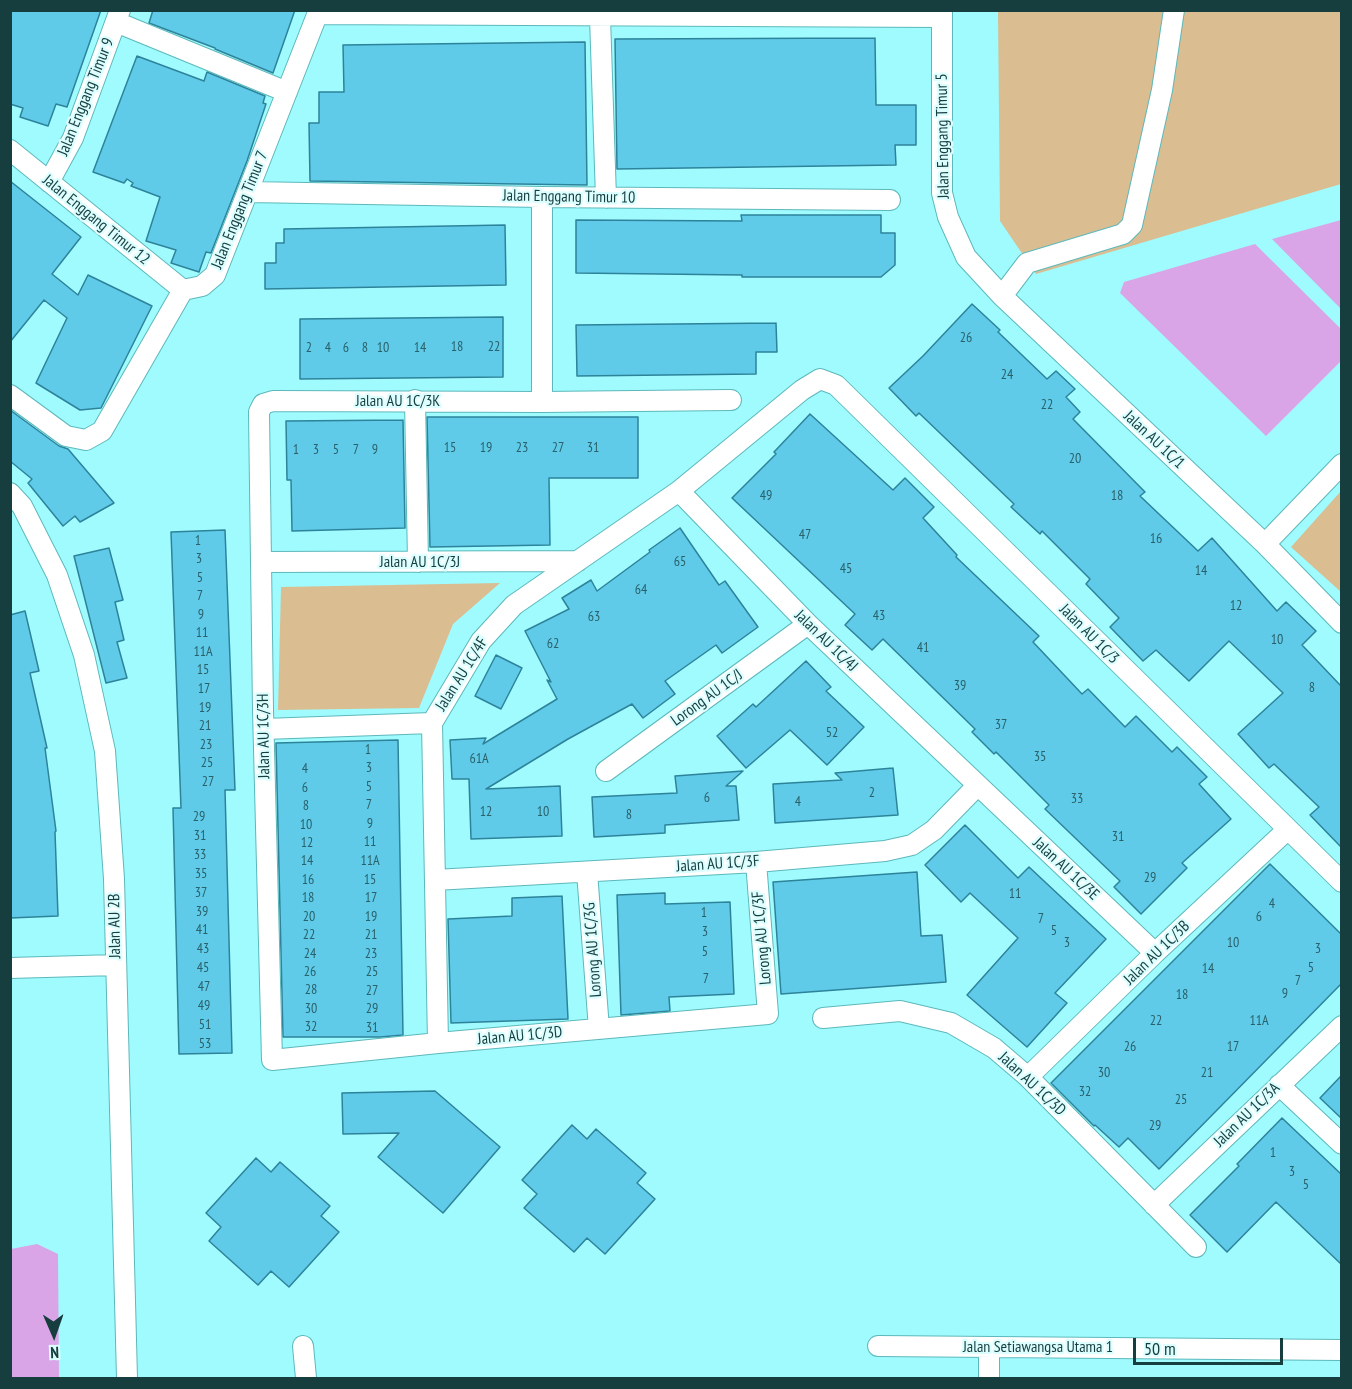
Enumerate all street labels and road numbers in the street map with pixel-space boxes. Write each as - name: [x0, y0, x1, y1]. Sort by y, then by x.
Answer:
- street label: Jalan Enggang Timur 9: [54, 35, 118, 159]
- street label: Jalan Enggang Timur 5: [932, 73, 954, 199]
- street label: Jalan Enggang Timur 7: [208, 148, 272, 272]
- street label: Jalan Enggang Timur 12: [39, 171, 153, 269]
- street label: Jalan Enggang Timur 10: [503, 186, 635, 208]
- street label: Jalan AU 1C/3K: [356, 391, 440, 411]
- street label: Jalan AU 1C/1: [1119, 407, 1189, 473]
- street label: Jalan AU 1C/3J: [380, 552, 460, 572]
- street label: Jalan AU 1C/3: [1055, 600, 1123, 668]
- street label: Jalan AU 1C/4J: [790, 606, 862, 676]
- street label: Jalan AU 1C/4F: [432, 634, 492, 714]
- street label: Lorong AU 1C/J: [667, 666, 747, 730]
- street label: Jalan AU 1C/3H: [254, 693, 274, 779]
- street label: Jalan AU 1C/3E: [1029, 834, 1103, 904]
- street label: Jalan AU 1C/3F: [676, 852, 760, 876]
- street label: Lorong AU 1C/3F: [748, 890, 776, 986]
- street label: Jalan AU 2B: [105, 893, 125, 959]
- street label: Lorong AU 1C/3G: [580, 902, 606, 998]
- street label: Jalan AU 1C/3B: [1120, 917, 1194, 989]
- street label: Jalan AU 1C/3D: [477, 1023, 563, 1049]
- street label: Jalan AU 1C/3D: [994, 1048, 1070, 1120]
- street label: Jalan AU 1C/3A: [1210, 1079, 1284, 1151]
- street label: Jalan Setiawangsa Utama 1: [963, 1337, 1113, 1357]

